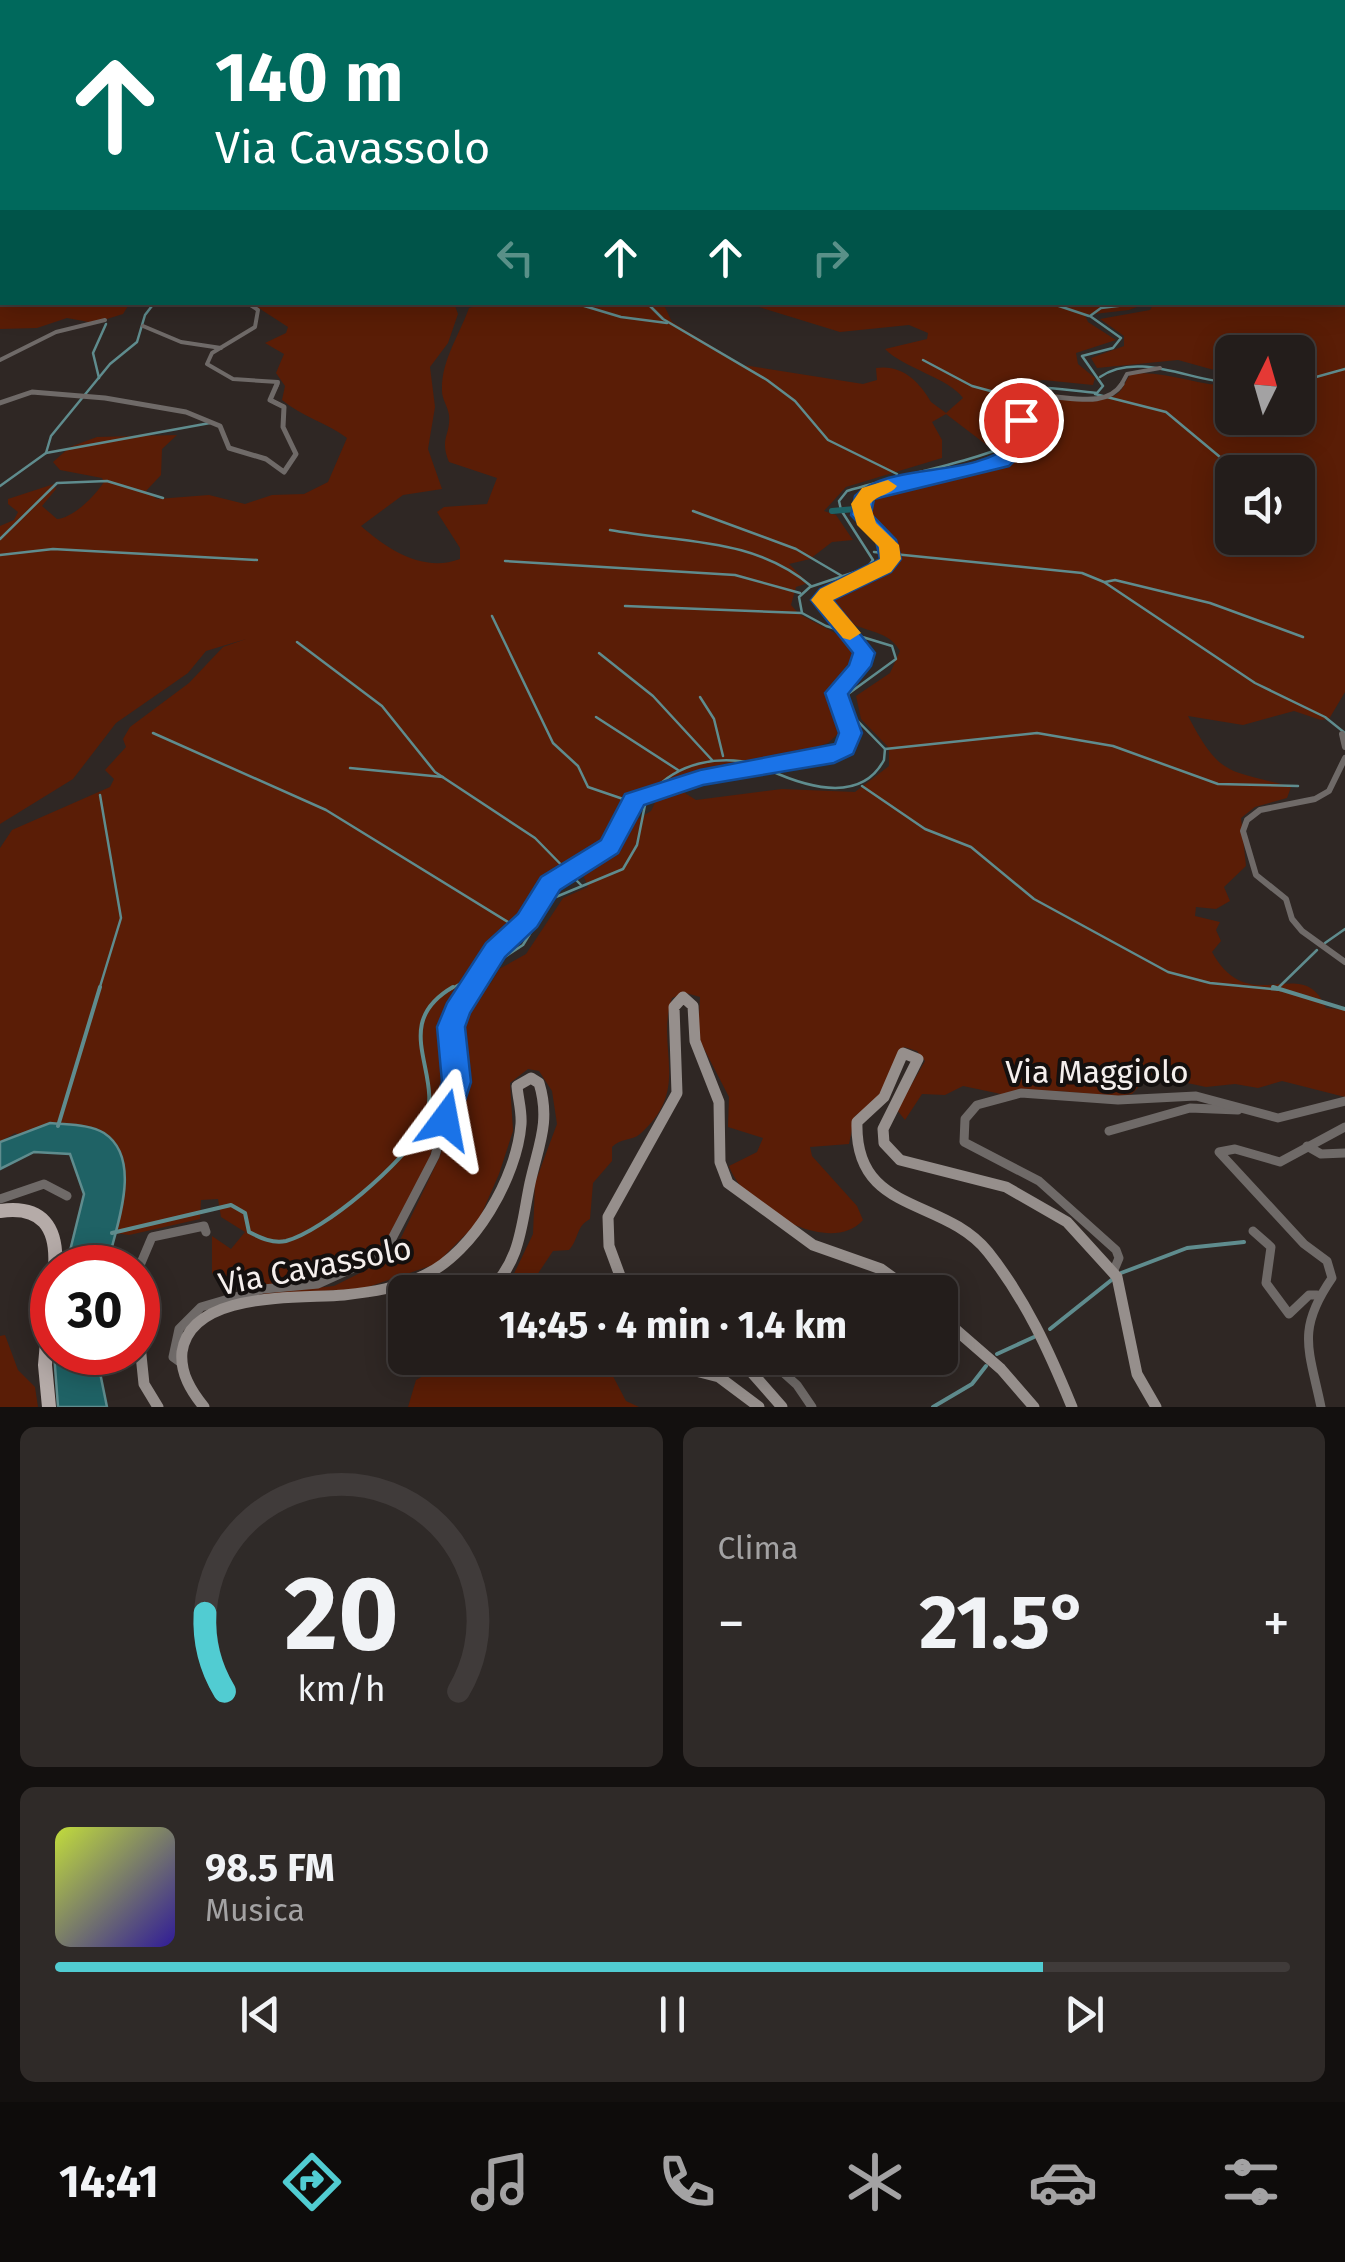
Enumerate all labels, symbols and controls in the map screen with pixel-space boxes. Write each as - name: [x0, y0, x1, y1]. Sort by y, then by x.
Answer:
- text: 140 m: [215, 36, 404, 120]
- icon: ahead: [50, 40, 180, 170]
- text: Via Cavassolo: [215, 121, 490, 175]
- icon: left: [488, 230, 543, 285]
- icon: ahead: [593, 230, 648, 285]
- icon: ahead: [698, 230, 753, 285]
- icon: right: [803, 230, 858, 285]
- north arrow: [1215, 335, 1315, 435]
- map controls: [1215, 335, 1315, 555]
- pin: [979, 378, 1064, 463]
- icon: arrive: [994, 393, 1049, 448]
- button: sound: [1215, 455, 1315, 555]
- street label: Via Maggiolo: [1005, 1053, 1189, 1091]
- position arrow: [393, 1068, 497, 1172]
- street label: Via Cavassolo: [215, 1229, 415, 1303]
- speed limit sign: 30: [30, 1245, 160, 1375]
- text: 14:45 · 4 min · 1.4 km: [499, 1302, 847, 1348]
- text: Clima: [718, 1529, 798, 1567]
- text: 20: [284, 1552, 399, 1677]
- text: 21.5°: [919, 1578, 1088, 1668]
- text: −: [718, 1591, 745, 1657]
- text: +: [1263, 1591, 1290, 1657]
- text: km/h: [297, 1668, 385, 1710]
- text: 98.5 FM: [205, 1845, 335, 1891]
- text: Musica: [205, 1891, 305, 1929]
- icon: previous: [233, 1987, 288, 2042]
- icon: pause: [645, 1987, 700, 2042]
- icon: next: [1057, 1987, 1112, 2042]
- icon: directions: [277, 2147, 347, 2217]
- icon: music: [465, 2147, 535, 2217]
- icon: phone: [652, 2147, 722, 2217]
- icon: climate: [840, 2147, 910, 2217]
- icon: car: [1028, 2147, 1098, 2217]
- icon: filters: [1216, 2147, 1286, 2217]
- text: 14:41: [59, 2155, 159, 2209]

